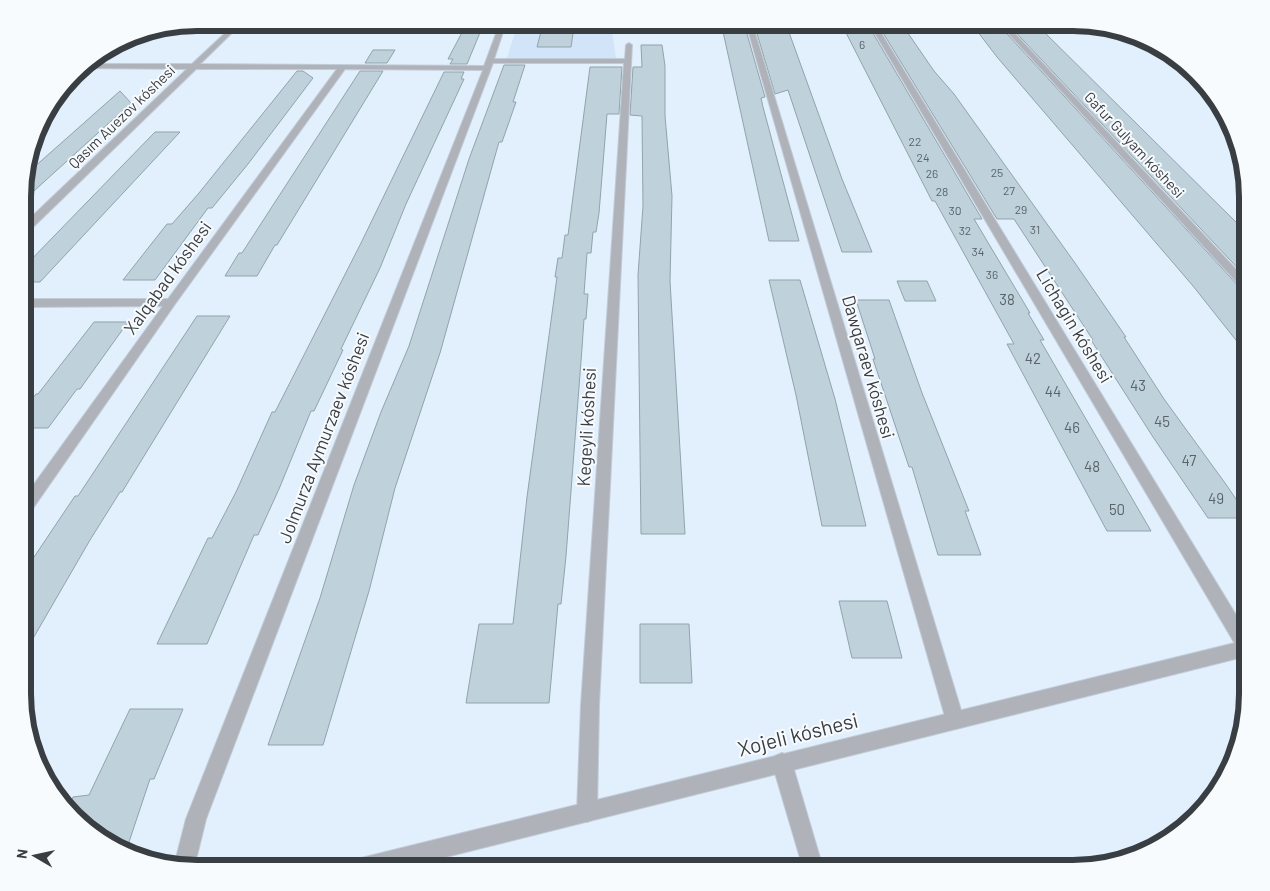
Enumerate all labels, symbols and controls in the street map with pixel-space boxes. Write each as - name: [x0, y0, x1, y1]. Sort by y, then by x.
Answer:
- house number: 6: [859, 37, 865, 51]
- street label: Qasım Auezov kóshesi: [64, 61, 178, 172]
- street label: Gafur Gulyam kóshesi: [1081, 88, 1189, 201]
- house number: 22: [909, 134, 921, 148]
- house number: 24: [916, 150, 930, 164]
- house number: 25: [991, 165, 1003, 179]
- house number: 26: [926, 166, 938, 180]
- house number: 27: [1003, 183, 1015, 197]
- house number: 28: [936, 184, 948, 198]
- house number: 29: [1015, 202, 1027, 216]
- house number: 30: [949, 203, 961, 217]
- street label: Xalqabad kóshesi: [119, 216, 216, 338]
- house number: 31: [1030, 222, 1040, 236]
- house number: 32: [959, 223, 971, 237]
- house number: 34: [972, 244, 984, 258]
- street label: Lichagin kóshesi: [1032, 264, 1118, 387]
- house number: 36: [986, 267, 998, 281]
- house number: 38: [999, 290, 1015, 308]
- street label: Dawqaraev kóshesi: [838, 292, 900, 441]
- street label: Jolmurza Aymurzaev kóshesi: [273, 329, 373, 546]
- house number: 42: [1025, 349, 1041, 367]
- street label: Kegeyli kóshesi: [572, 367, 600, 487]
- house number: 43: [1130, 376, 1146, 394]
- house number: 44: [1045, 382, 1061, 400]
- house number: 45: [1154, 412, 1170, 430]
- house number: 46: [1064, 418, 1080, 436]
- house number: 47: [1182, 451, 1196, 469]
- house number: 48: [1084, 457, 1100, 475]
- house number: 49: [1208, 489, 1224, 507]
- house number: 50: [1109, 500, 1125, 518]
- street label: Xojeli kóshesi: [735, 707, 860, 761]
- north arrow: [10, 831, 60, 881]
- text: N: [13, 848, 31, 860]

